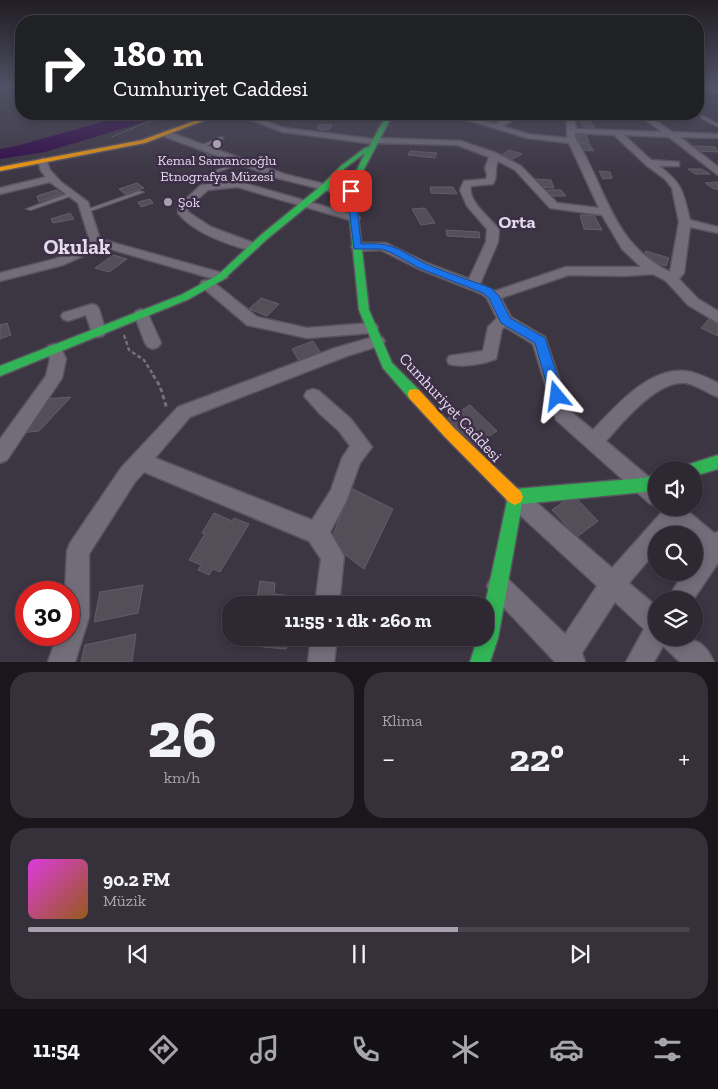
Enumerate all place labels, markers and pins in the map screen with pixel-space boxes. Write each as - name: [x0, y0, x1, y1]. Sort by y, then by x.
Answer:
- marker: Kemal Samancıoğlu Etnografya Müzesi: [211, 138, 223, 150]
- place label: Kemal Samancıoğlu Etnografya Müzesi: [158, 152, 277, 185]
- pin: [330, 170, 372, 212]
- place label: Şok: [178, 194, 201, 211]
- marker: Şok: [162, 196, 174, 208]

